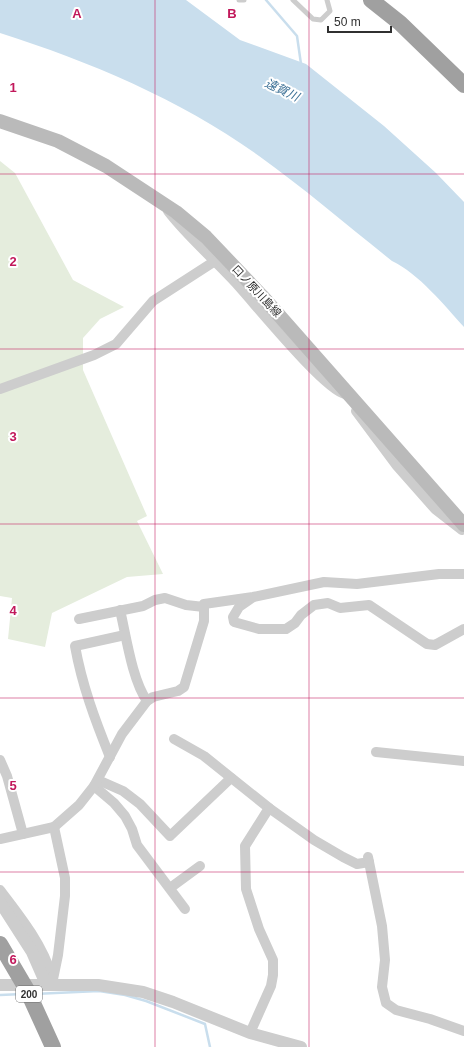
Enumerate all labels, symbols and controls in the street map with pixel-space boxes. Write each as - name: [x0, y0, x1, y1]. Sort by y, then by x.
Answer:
- text: A: [72, 6, 82, 21]
- text: B: [227, 6, 237, 21]
- scale bar: [328, 8, 391, 34]
- text: 50 m: [334, 15, 361, 29]
- water label: 遠賀川: [263, 76, 303, 105]
- text: 1: [9, 80, 17, 95]
- text: 2: [9, 254, 17, 269]
- street label: 口ノ原川島線: [230, 263, 284, 319]
- text: 3: [9, 429, 17, 444]
- text: 4: [9, 603, 17, 618]
- text: 5: [9, 778, 17, 793]
- text: 6: [9, 952, 17, 967]
- road number: 200: [16, 986, 42, 1002]

